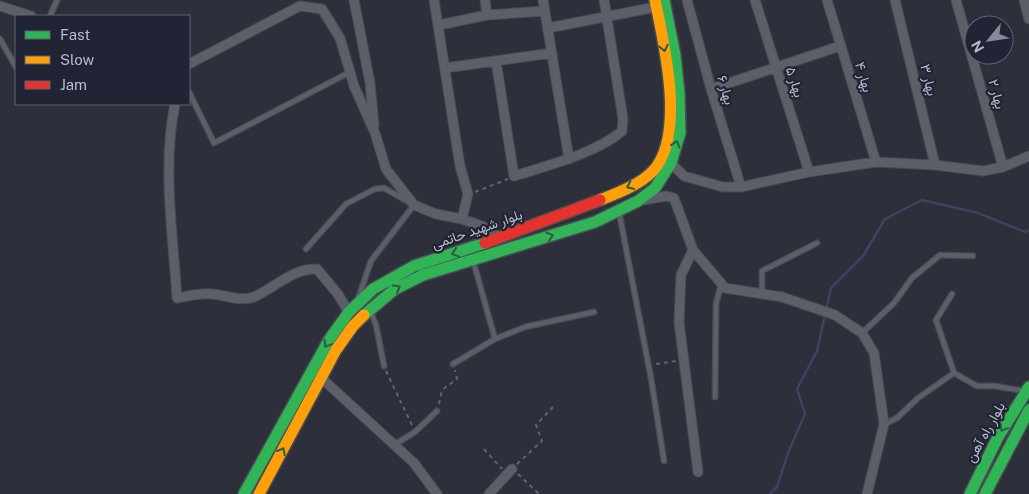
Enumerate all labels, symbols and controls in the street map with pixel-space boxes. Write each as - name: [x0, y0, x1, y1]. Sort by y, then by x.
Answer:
- legend: [15, 15, 190, 105]
- north arrow: [964, 15, 1014, 65]
- text: Fast: [60, 26, 90, 43]
- text: N: [968, 38, 987, 55]
- one-way arrow: [658, 43, 669, 52]
- text: Slow: [60, 51, 95, 68]
- street label: بهار ۴: [851, 60, 876, 94]
- street label: بهار ۳: [916, 62, 941, 98]
- street label: بهار ۵: [782, 65, 807, 100]
- street label: بهار ۶: [713, 73, 738, 107]
- text: Jam: [60, 76, 87, 93]
- street label: بهار ۲: [984, 77, 1009, 111]
- one-way arrow: [671, 141, 681, 149]
- one-way arrow: [626, 180, 635, 190]
- street label: بلوار شهید حاتمی: [430, 206, 525, 253]
- one-way arrow: [546, 232, 554, 242]
- one-way arrow: [451, 248, 459, 258]
- one-way arrow: [392, 285, 401, 295]
- one-way arrow: [323, 339, 333, 348]
- street label: بلوار راه آهن: [962, 399, 1009, 465]
- one-way arrow: [1000, 423, 1010, 432]
- one-way arrow: [276, 447, 286, 456]

